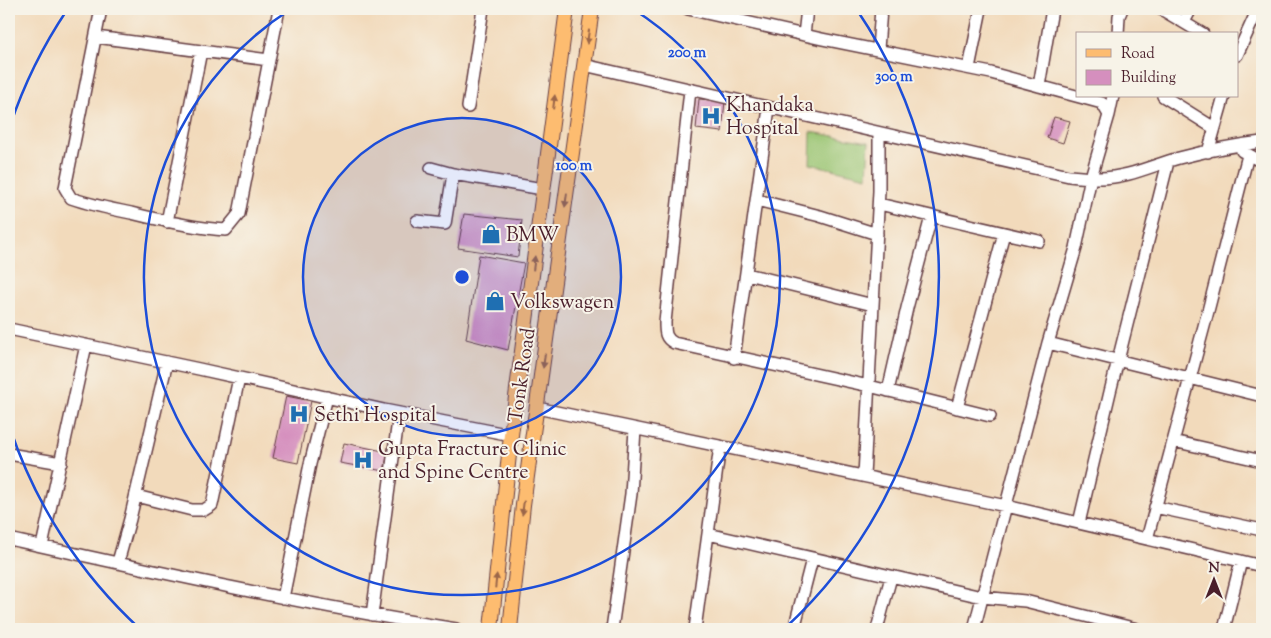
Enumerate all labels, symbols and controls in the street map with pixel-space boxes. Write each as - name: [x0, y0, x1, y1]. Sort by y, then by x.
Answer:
- one-way arrow: [584, 29, 592, 45]
- legend: [1076, 32, 1238, 98]
- text: 200 m: [668, 43, 707, 64]
- text: Road: [1121, 44, 1155, 65]
- text: 300 m: [875, 67, 913, 88]
- text: Building: [1121, 68, 1176, 89]
- place label: Khandaka Hospital: [726, 92, 814, 144]
- one-way arrow: [551, 94, 559, 110]
- hospital icon: Khandaka Hospital: [700, 105, 722, 127]
- text: 100 m: [556, 156, 593, 177]
- one-way arrow: [562, 193, 570, 209]
- place label: BMW: [506, 222, 559, 251]
- shop icon: BMW: [480, 223, 502, 245]
- one-way arrow: [530, 255, 538, 271]
- centre of rings: [453, 268, 471, 286]
- place label: Volkswagen: [510, 289, 614, 318]
- shop icon: Volkswagen: [484, 290, 506, 312]
- street label: Tonk Road: [502, 326, 544, 424]
- one-way arrow: [540, 354, 548, 370]
- place label: Sethi Hospital: [314, 402, 437, 431]
- hospital icon: Sethi Hospital: [288, 403, 310, 425]
- place label: Gupta Fracture Clinic and Spine Centre: [378, 436, 567, 488]
- hospital icon: Gupta Fracture Clinic and Spine Centre: [352, 449, 374, 471]
- one-way arrow: [518, 501, 526, 517]
- north arrow: [1188, 556, 1238, 606]
- text: N: [1208, 559, 1220, 579]
- one-way arrow: [492, 572, 500, 588]

